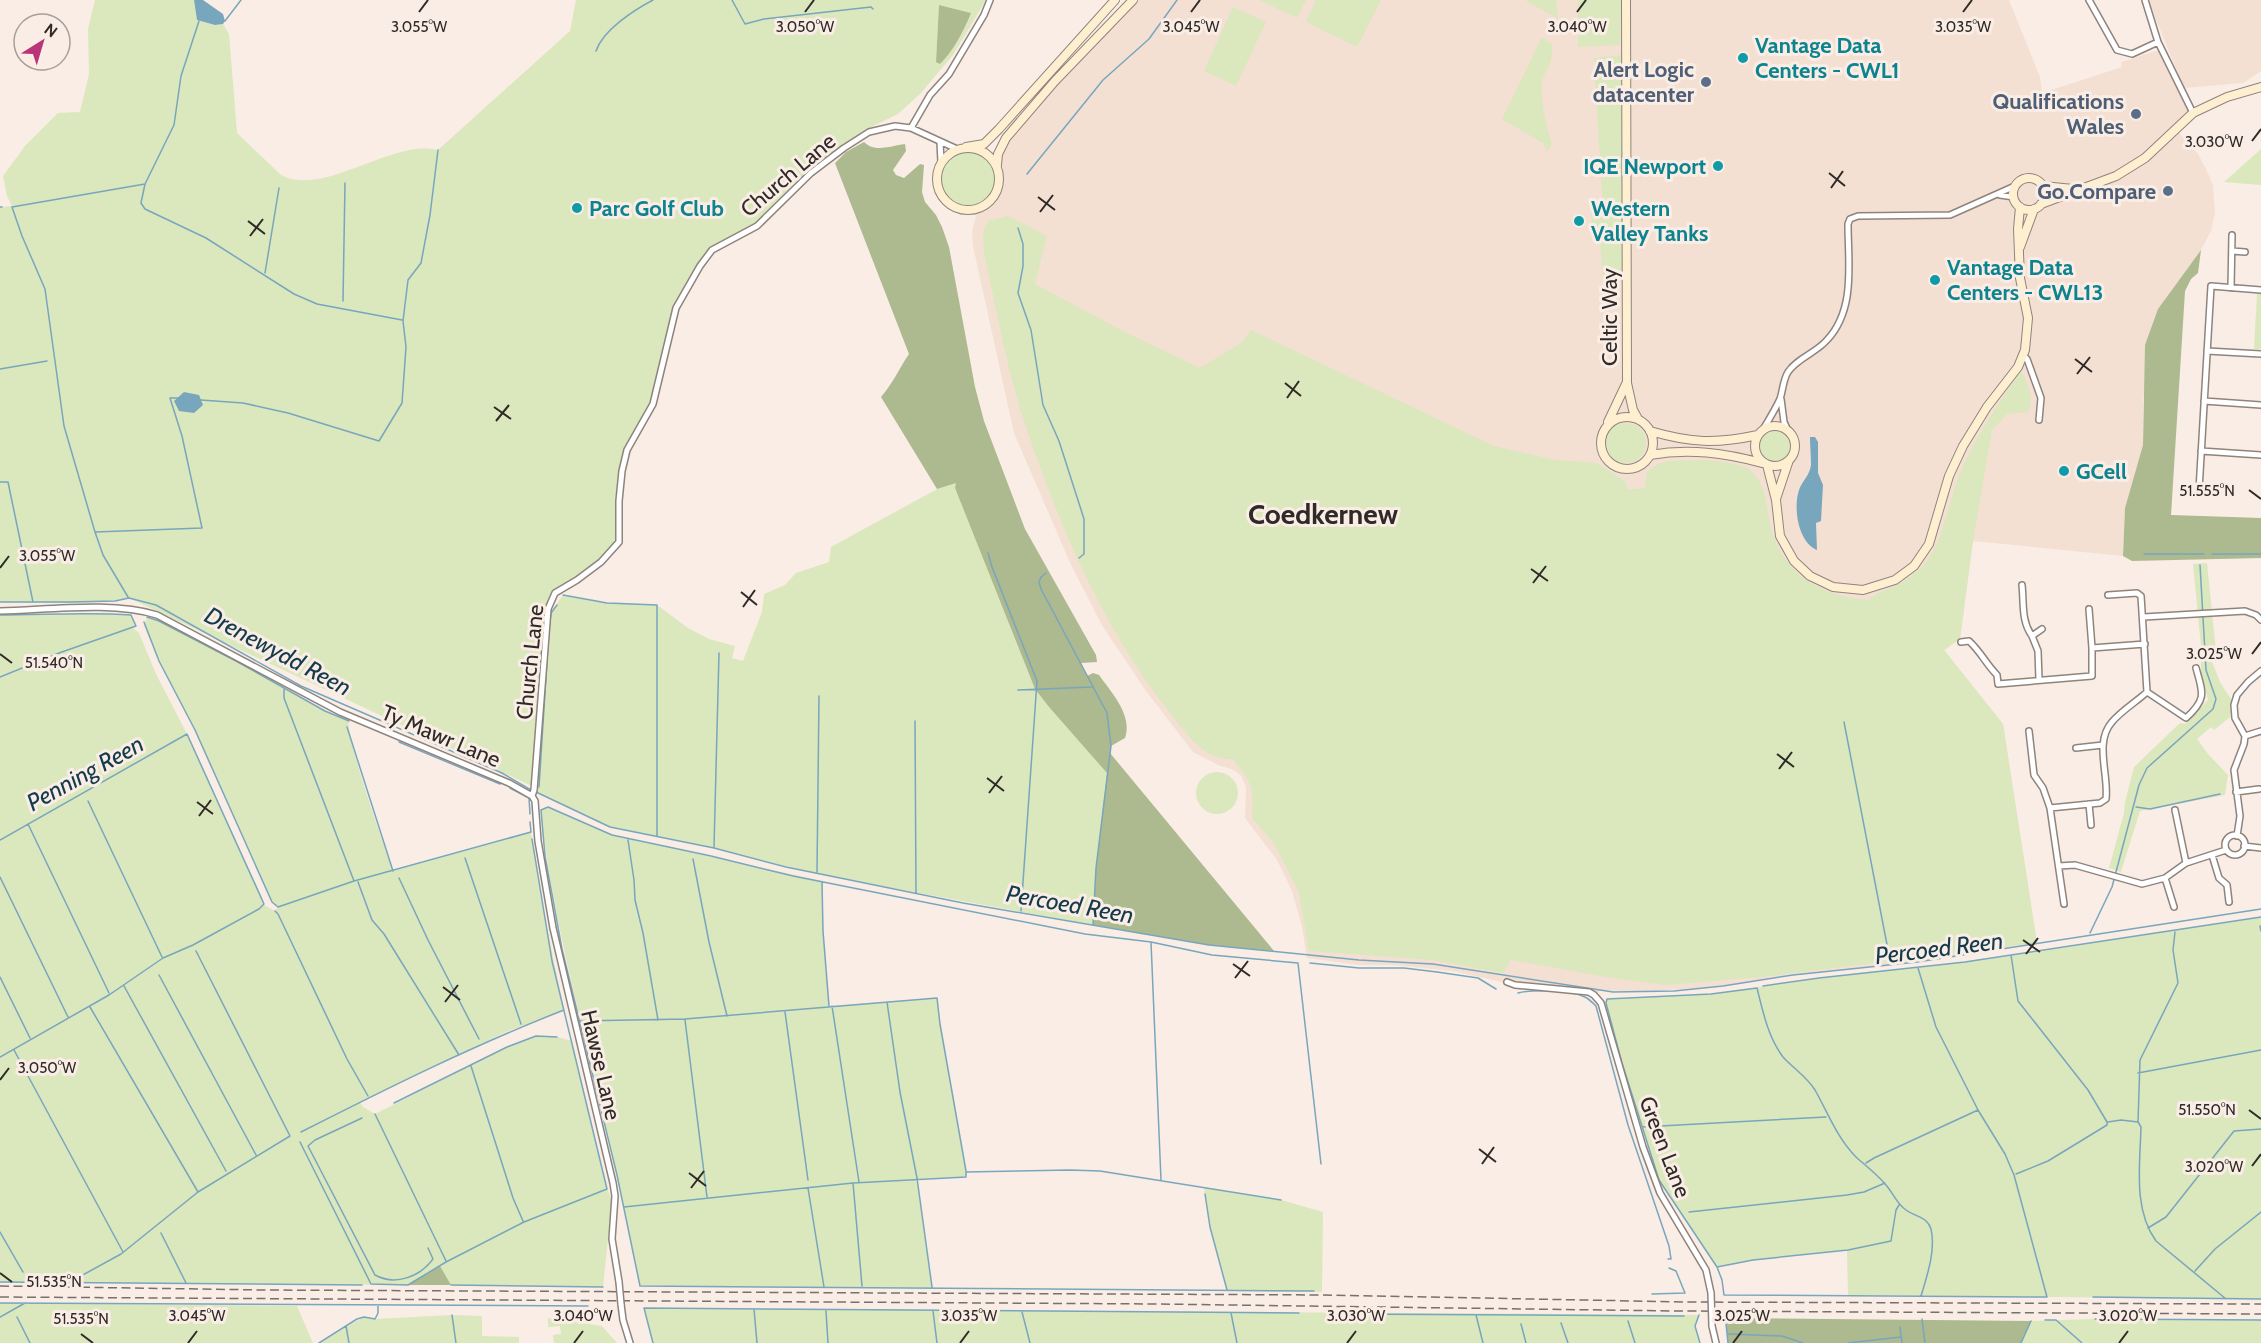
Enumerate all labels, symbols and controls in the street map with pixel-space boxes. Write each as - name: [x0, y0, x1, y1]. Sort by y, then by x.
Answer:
- north arrow: [12, 12, 72, 72]
- text: 3.055°W: [391, 18, 448, 36]
- text: 3.050°W: [776, 18, 835, 36]
- text: 3.045°W: [1163, 18, 1220, 36]
- text: 3.040°W: [1547, 18, 1607, 36]
- text: 3.035°W: [1935, 18, 1992, 36]
- text: N: [40, 19, 61, 41]
- place label: Vantage Data Centers - CWL1: [1755, 32, 1899, 84]
- marker: Vantage Data Centers - CWL1: [1736, 51, 1750, 65]
- place label: Alert Logic datacenter: [1593, 56, 1695, 108]
- marker: Alert Logic datacenter: [1699, 75, 1713, 89]
- place label: Qualifications Wales: [1993, 88, 2124, 140]
- marker: Qualifications Wales: [2129, 107, 2143, 121]
- street label: Church Lane: [735, 127, 841, 223]
- text: 3.030°W: [2185, 133, 2244, 151]
- place label: IQE Newport: [1583, 153, 1706, 180]
- marker: IQE Newport: [1711, 159, 1725, 173]
- place label: Go.Compare: [2037, 178, 2156, 205]
- marker: Go.Compare: [2161, 184, 2175, 198]
- place label: Parc Golf Club: [589, 195, 724, 222]
- place label: Western Valley Tanks: [1591, 195, 1708, 247]
- marker: Parc Golf Club: [570, 201, 584, 215]
- marker: Western Valley Tanks: [1572, 214, 1586, 228]
- place label: Vantage Data Centers - CWL13: [1947, 254, 2103, 306]
- street label: Celtic Way: [1596, 268, 1623, 366]
- marker: Vantage Data Centers - CWL13: [1928, 273, 1942, 287]
- place label: GCell: [2076, 458, 2127, 485]
- marker: GCell: [2057, 464, 2071, 478]
- text: 51.555°N: [2179, 482, 2235, 500]
- district label: Coedkernew: [1248, 497, 1399, 531]
- text: 3.055°W: [19, 547, 76, 565]
- water label: Drenewydd Reen: [200, 600, 356, 702]
- street label: Church Lane: [511, 603, 549, 721]
- text: 3.025°W: [2186, 645, 2243, 663]
- text: 51.540°N: [25, 654, 83, 672]
- street label: Ty Mawr Lane: [377, 699, 505, 773]
- water label: Penning Reen: [21, 729, 149, 817]
- water label: Percoed Reen: [1004, 879, 1136, 929]
- water label: Percoed Reen: [1873, 926, 2005, 970]
- street label: Hawse Lane: [575, 1007, 627, 1123]
- text: 3.050°W: [18, 1059, 77, 1077]
- street label: Green Lane: [1633, 1093, 1697, 1201]
- text: 51.550°N: [2178, 1101, 2236, 1119]
- text: 3.020°W: [2185, 1158, 2244, 1176]
- text: 51.535°N: [26, 1273, 82, 1291]
- text: 3.045°W: [169, 1307, 226, 1325]
- text: 3.040°W: [553, 1307, 613, 1325]
- text: 3.035°W: [941, 1307, 998, 1325]
- text: 3.030°W: [1327, 1307, 1386, 1325]
- text: 3.025°W: [1714, 1307, 1771, 1325]
- text: 3.020°W: [2099, 1307, 2158, 1325]
- text: 51.535°N: [53, 1310, 109, 1328]

